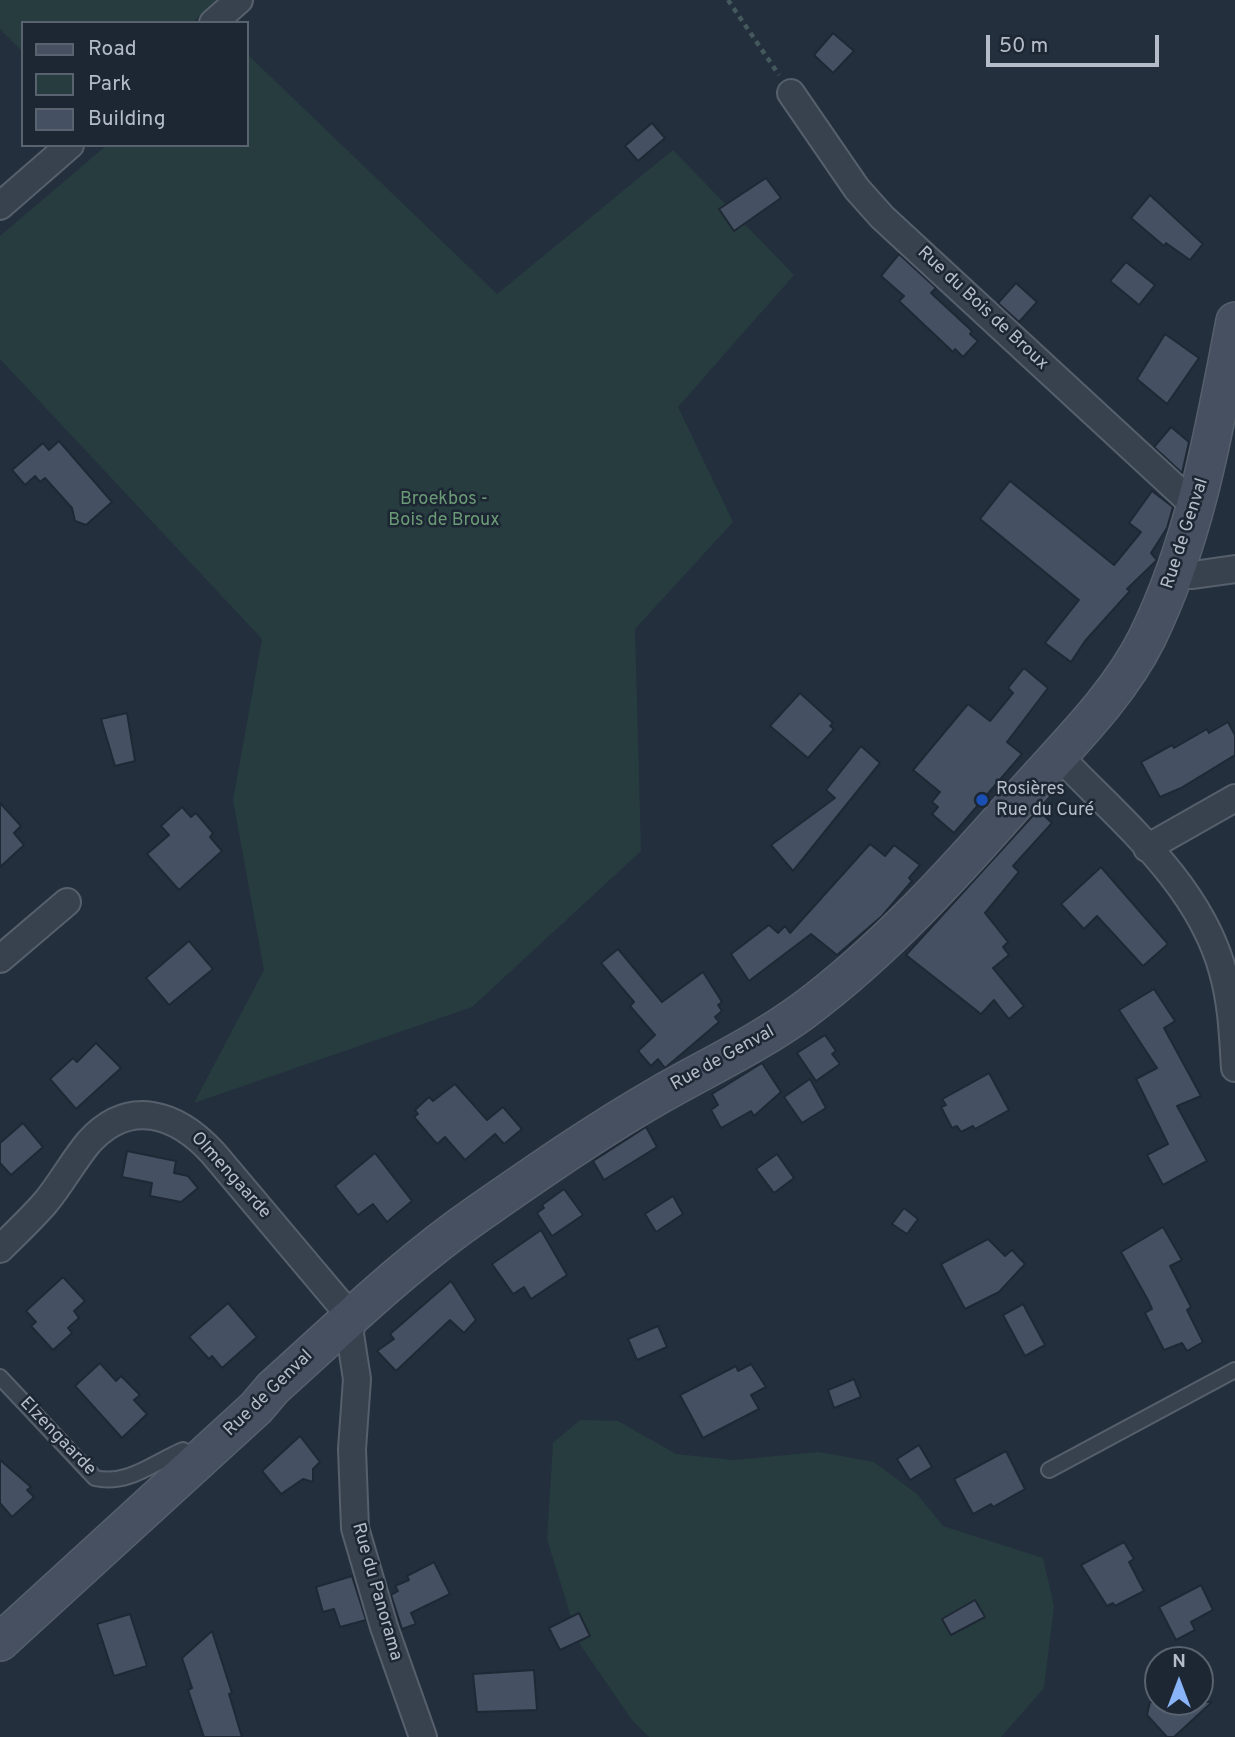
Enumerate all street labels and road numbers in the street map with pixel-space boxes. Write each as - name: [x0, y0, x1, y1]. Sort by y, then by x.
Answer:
- street label: Rue du Bois de Broux: [912, 243, 1052, 375]
- street label: Rue de Genval: [1158, 476, 1214, 592]
- street label: Rue de Genval: [667, 1022, 779, 1096]
- street label: Olmengaarde: [185, 1128, 275, 1224]
- street label: Rue de Genval: [220, 1346, 318, 1442]
- street label: Elzengaarde: [14, 1393, 100, 1481]
- street label: Rue du Panorama: [346, 1521, 406, 1663]

